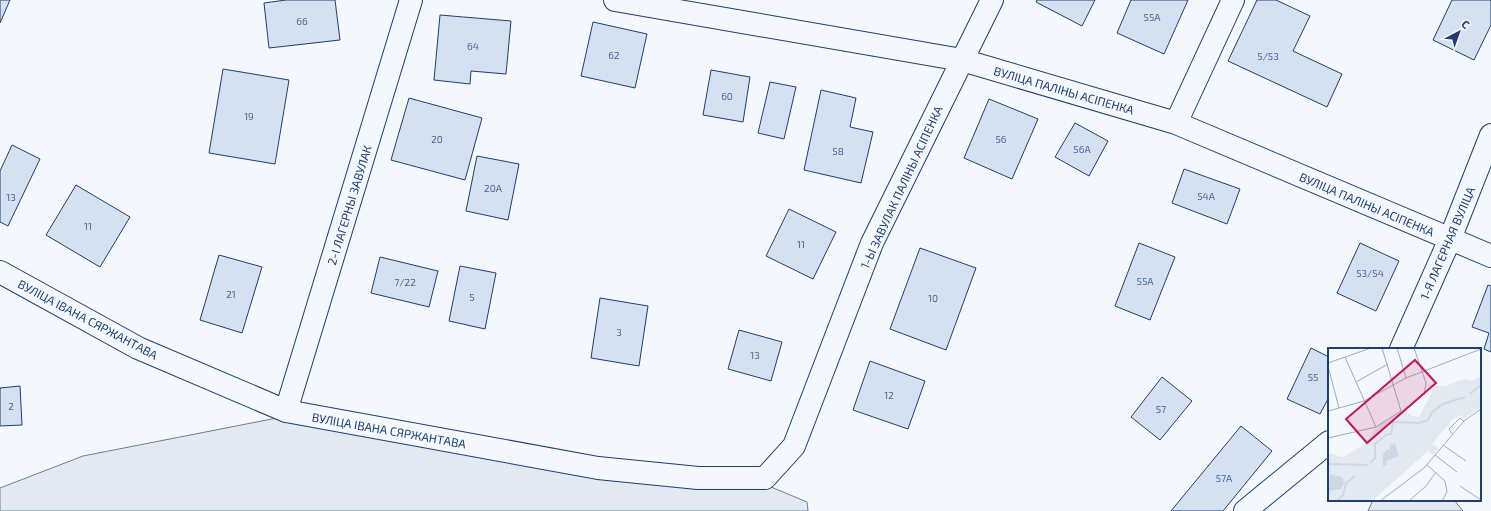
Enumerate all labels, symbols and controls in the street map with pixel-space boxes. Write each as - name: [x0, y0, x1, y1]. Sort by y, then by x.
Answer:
- house number: 55А: [1144, 11, 1161, 23]
- north arrow: [1439, 12, 1479, 52]
- house number: 66: [296, 15, 308, 27]
- text: С: [1459, 17, 1473, 31]
- house number: 64: [467, 40, 479, 52]
- house number: 62: [608, 49, 620, 61]
- house number: 5/53: [1257, 50, 1279, 62]
- street label: ВУЛІЦА ПАЛІНЫ АСІПЕНКА: [992, 63, 1136, 117]
- house number: 60: [721, 90, 733, 102]
- street label: 1-Ы ЗАВУЛАК ПАЛІНЫ АСІПЕНКА: [857, 103, 945, 271]
- house number: 19: [244, 110, 254, 122]
- house number: 20: [431, 133, 443, 145]
- house number: 56: [995, 133, 1007, 145]
- house number: 56А: [1073, 143, 1091, 155]
- street label: 2-І ЛАГЕРНЫ ЗАВУЛАК: [324, 144, 374, 266]
- house number: 58: [832, 145, 844, 157]
- street label: ВУЛІЦА ПАЛІНЫ АСІПЕНКА: [1297, 169, 1437, 239]
- house number: 20А: [484, 182, 503, 194]
- street label: 1-Я ЛАГЕРНАЯ ВУЛІЦА: [1417, 184, 1477, 302]
- house number: 54А: [1197, 190, 1216, 202]
- house number: 13: [6, 191, 16, 203]
- house number: 11: [84, 220, 92, 232]
- house number: 11: [797, 238, 805, 250]
- house number: 53/54: [1356, 267, 1384, 279]
- house number: 55А: [1137, 275, 1154, 287]
- street label: ВУЛІЦА ІВАНА СЯРЖАНТАВА: [16, 276, 161, 362]
- house number: 7/22: [394, 276, 416, 288]
- house number: 21: [226, 288, 236, 300]
- house number: 5: [469, 291, 475, 303]
- house number: 10: [928, 292, 938, 304]
- house number: 3: [616, 326, 622, 338]
- inset map: [1328, 348, 1481, 501]
- house number: 13: [750, 349, 760, 361]
- house number: 55: [1308, 371, 1318, 383]
- house number: 12: [884, 389, 894, 401]
- house number: 2: [8, 400, 14, 412]
- house number: 57: [1156, 403, 1166, 415]
- street label: ВУЛІЦА ІВАНА СЯРЖАНТАВА: [311, 410, 468, 451]
- house number: 57А: [1216, 472, 1233, 484]

